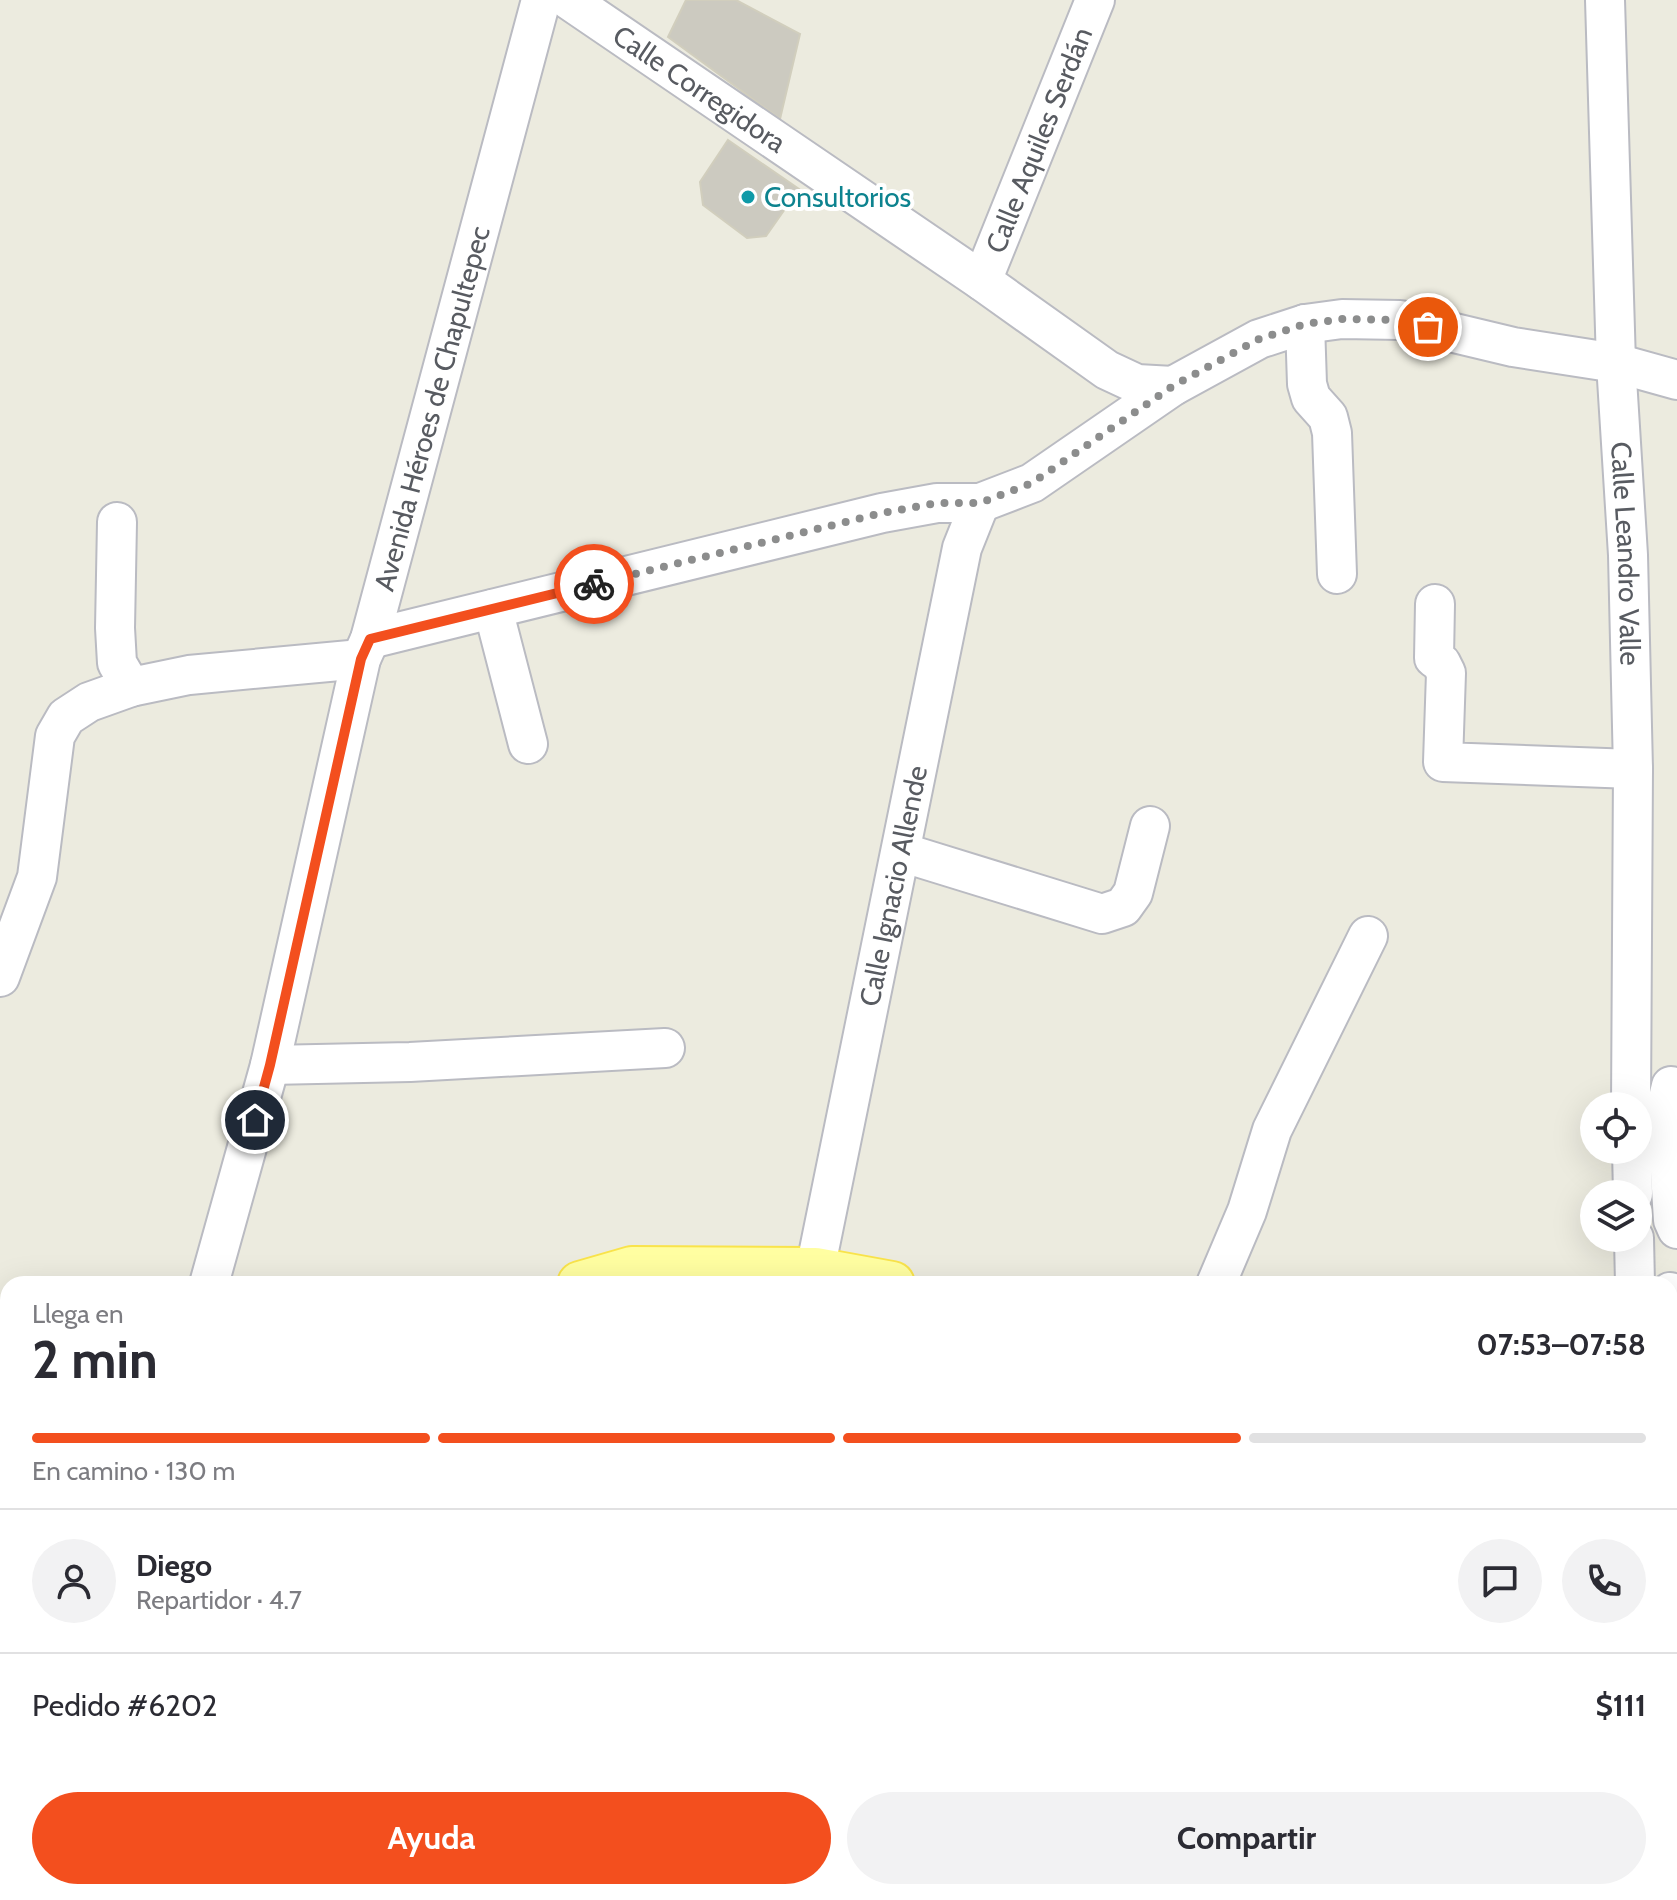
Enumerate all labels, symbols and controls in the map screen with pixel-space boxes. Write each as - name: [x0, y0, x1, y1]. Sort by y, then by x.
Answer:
- street label: Calle Corregidora: [607, 18, 793, 160]
- street label: Calle Aquiles Serdán: [978, 22, 1099, 258]
- place label: Consultorios: [764, 180, 911, 214]
- marker: Consultorios: [739, 188, 757, 206]
- street label: Avenida Héroes de Chapultepec: [367, 222, 497, 595]
- pin: [1394, 293, 1462, 361]
- icon: bag: [1406, 305, 1450, 349]
- street label: Calle Leandro Valle: [1604, 441, 1648, 666]
- courier: [554, 544, 634, 624]
- icon: bike: [572, 562, 616, 606]
- street label: Calle Ignacio Allende: [852, 763, 934, 1009]
- pin: [221, 1086, 289, 1154]
- map controls: [1580, 1092, 1652, 1252]
- button: locate: [1580, 1092, 1652, 1164]
- icon: home: [233, 1098, 277, 1142]
- button: layers: [1580, 1180, 1652, 1252]
- text: Llega en: [32, 1298, 123, 1330]
- text: 07:53–07:58: [1477, 1326, 1646, 1363]
- text: 2 min: [32, 1328, 158, 1391]
- text: En camino · 130 m: [32, 1455, 235, 1487]
- button: person: [32, 1539, 116, 1623]
- button: chat: [1458, 1539, 1542, 1623]
- button: phone: [1562, 1539, 1646, 1623]
- text: Diego: [136, 1547, 212, 1584]
- text: Repartidor · 4.7: [136, 1584, 302, 1616]
- text: Pedido #6202: [32, 1687, 218, 1724]
- text: $111: [1595, 1687, 1646, 1724]
- button: Ayuda: [32, 1792, 831, 1884]
- button: Compartir: [847, 1792, 1646, 1884]

